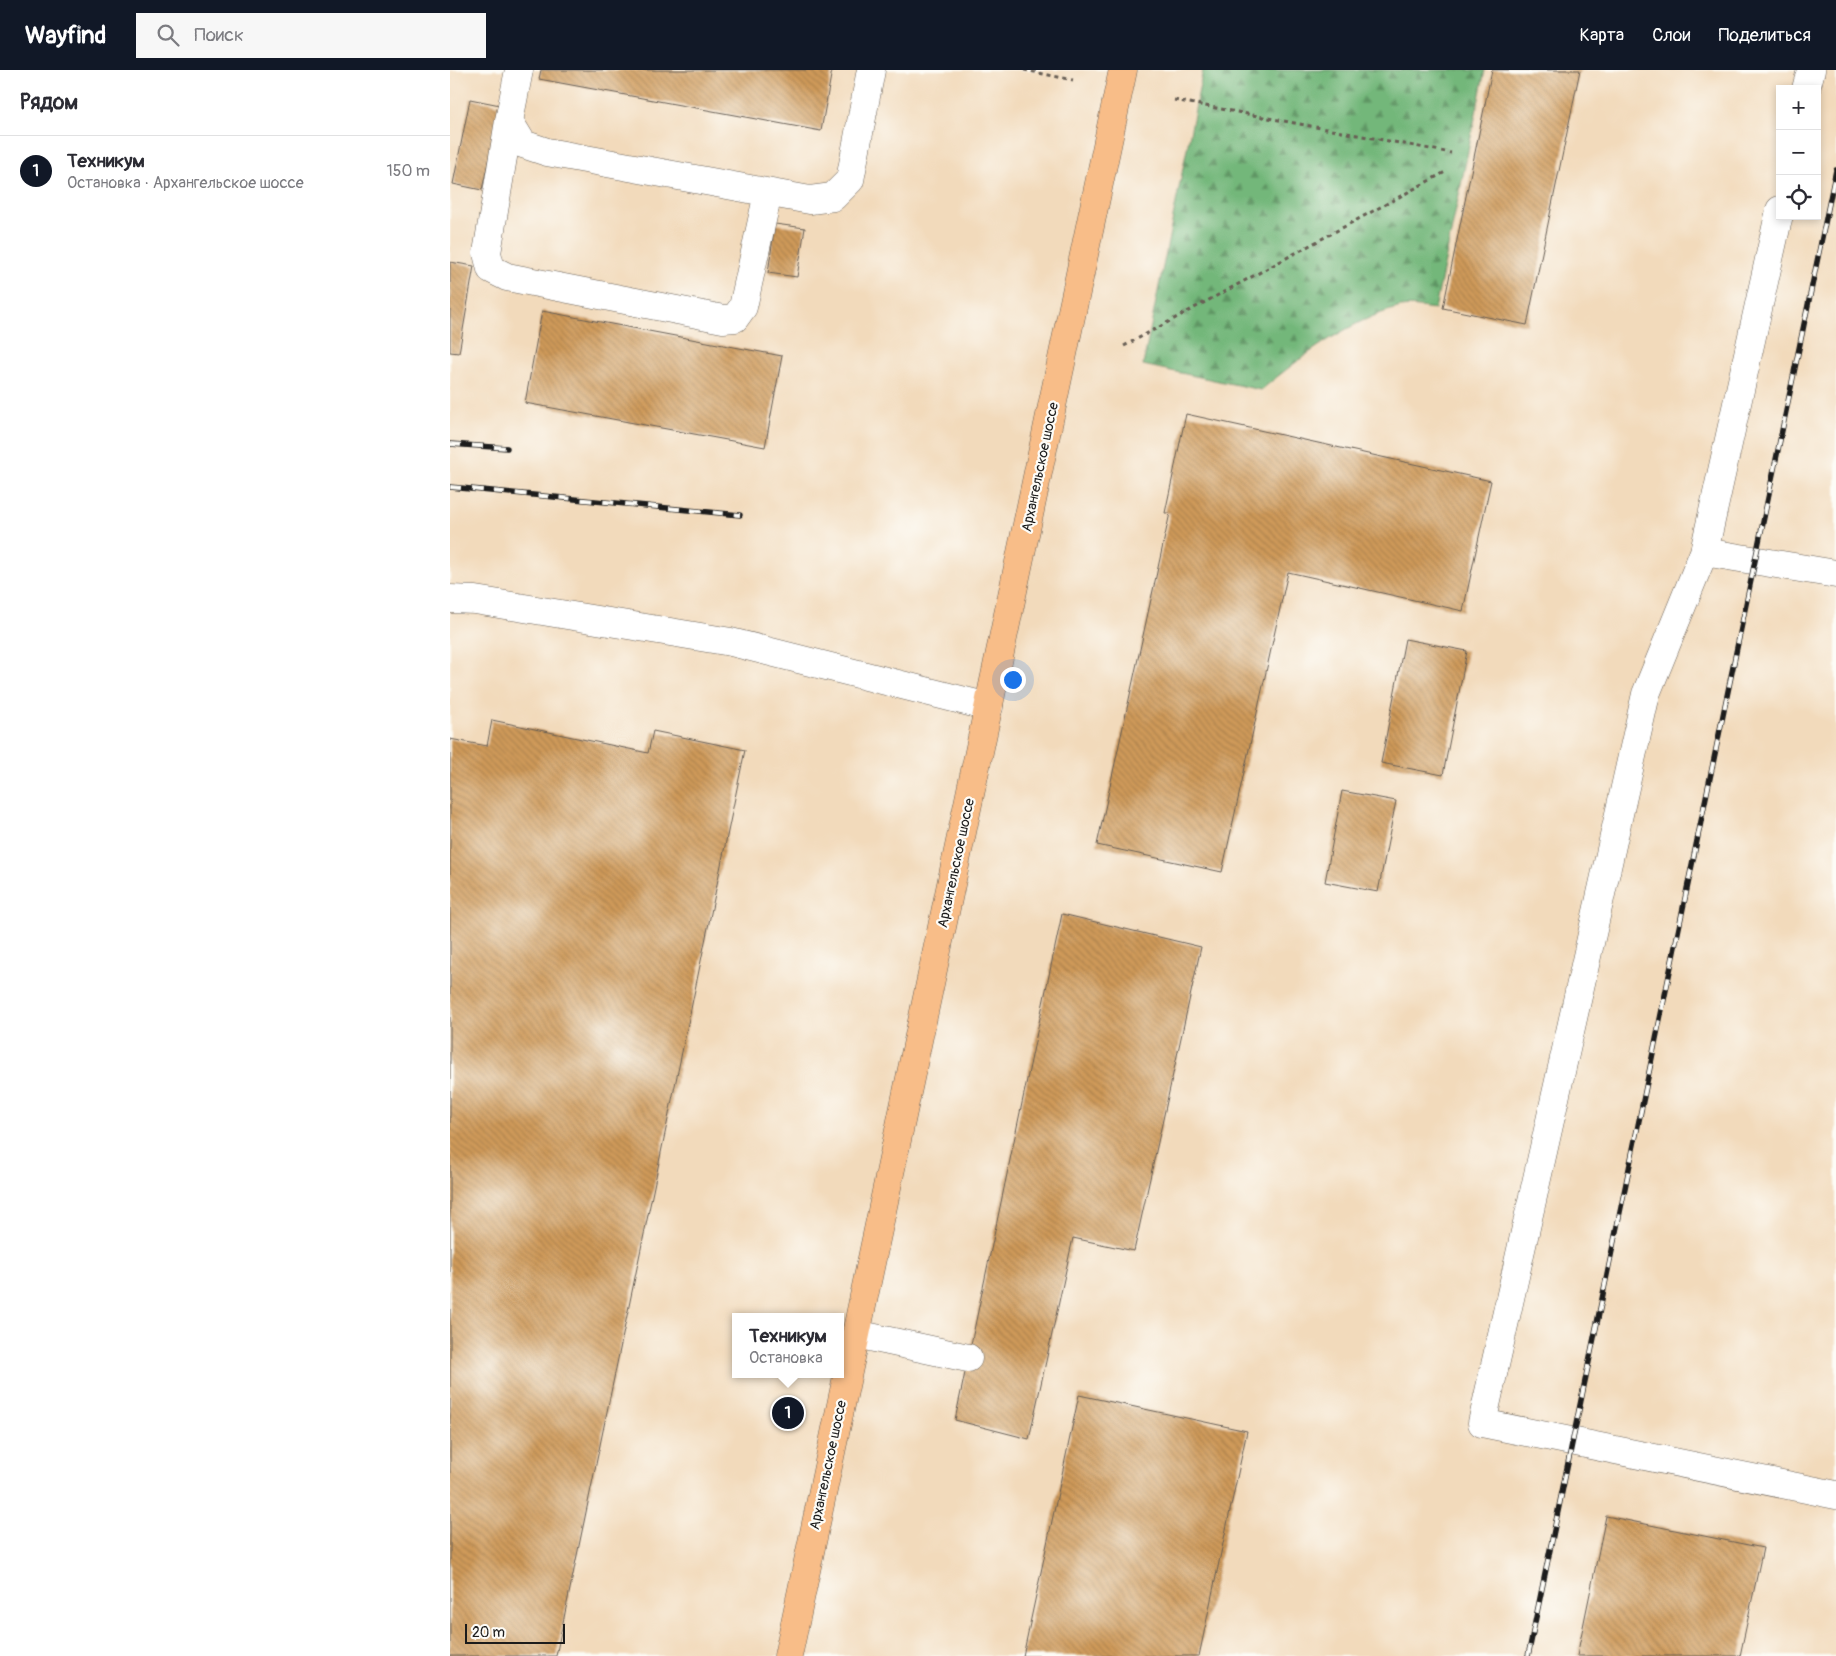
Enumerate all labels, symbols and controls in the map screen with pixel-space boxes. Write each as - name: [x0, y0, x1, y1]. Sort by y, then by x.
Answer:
- search box: [136, 13, 486, 58]
- text: Wayfind: [25, 21, 106, 50]
- icon: search: [154, 21, 182, 49]
- text: Поиск: [194, 23, 244, 47]
- text: Карта: [1580, 24, 1624, 47]
- text: Слои: [1652, 24, 1690, 47]
- text: Поделиться: [1718, 24, 1811, 47]
- map controls: [1776, 85, 1821, 220]
- button: +: [1776, 85, 1821, 130]
- text: Рядом: [20, 89, 78, 116]
- button: −: [1776, 130, 1821, 175]
- text: Техникум: [67, 149, 145, 173]
- text: 1: [33, 161, 39, 181]
- text: 150 m: [386, 161, 430, 181]
- text: Остановка · Архангельское шоссе: [67, 173, 304, 193]
- button: locate: [1776, 175, 1821, 220]
- street label: Архангельское шоссе: [1018, 401, 1062, 533]
- your location: [1000, 667, 1026, 693]
- street label: Архангельское шоссе: [934, 797, 978, 929]
- popup: [732, 1313, 844, 1378]
- text: Техникум: [749, 1324, 827, 1348]
- text: Остановка: [749, 1348, 823, 1368]
- pin: 1: [772, 1394, 804, 1432]
- street label: Архангельское шоссе: [806, 1399, 850, 1531]
- scale bar: [465, 1621, 565, 1644]
- text: 20 m: [472, 1624, 505, 1641]

